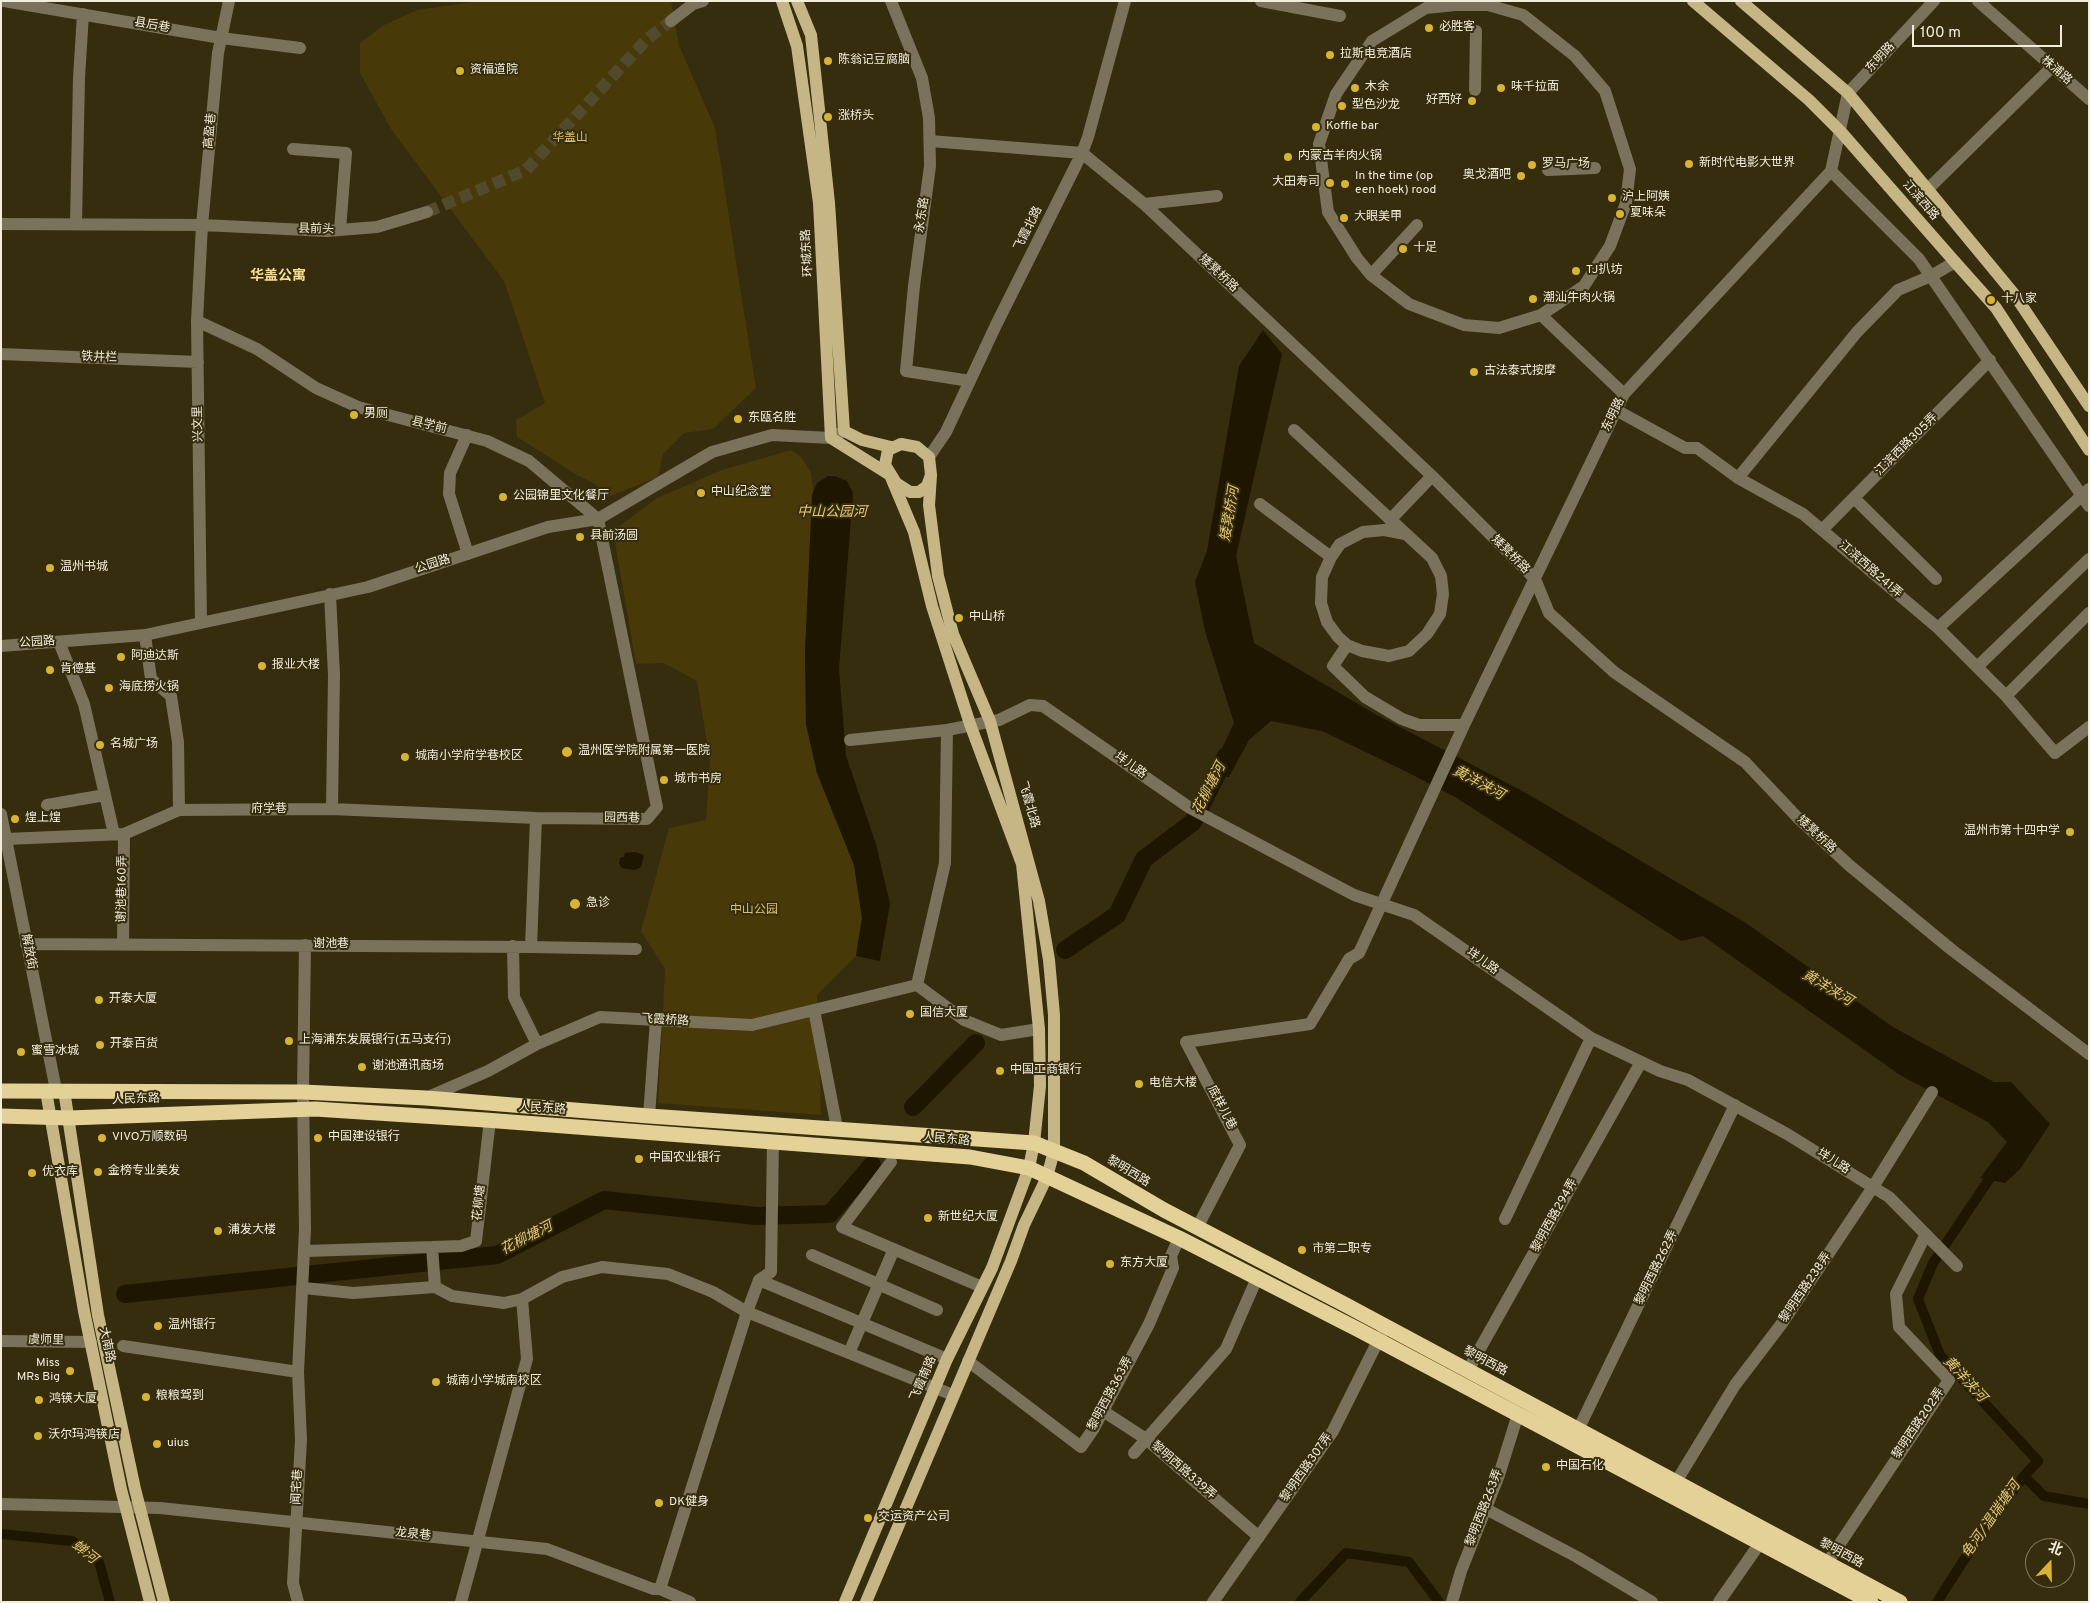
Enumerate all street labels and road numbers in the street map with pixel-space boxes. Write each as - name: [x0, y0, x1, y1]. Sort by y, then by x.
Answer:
- street label: 县后巷: [133, 16, 171, 36]
- street label: 东明路: [1863, 40, 1899, 76]
- street label: 株浦路: [2038, 54, 2074, 88]
- street label: 高盈巷: [202, 112, 220, 150]
- street label: 江滨西路: [1899, 178, 1941, 224]
- street label: 永东路: [913, 196, 933, 234]
- street label: 飞霞北路: [1012, 204, 1046, 254]
- street label: 县前头: [298, 222, 334, 238]
- street label: 环城东路: [800, 229, 816, 277]
- street label: 矮凳桥路: [1196, 252, 1240, 296]
- street label: 铁井栏: [81, 350, 117, 366]
- street label: 东明路: [1600, 396, 1628, 434]
- street label: 兴文里: [191, 406, 207, 442]
- street label: 江滨西路305弄: [1873, 411, 1941, 479]
- street label: 县学前: [410, 415, 448, 437]
- street label: 矮凳桥路: [1488, 533, 1532, 577]
- street label: 江滨西路241弄: [1835, 539, 1905, 601]
- street label: 公园路: [414, 553, 452, 577]
- street label: 公园路: [19, 635, 55, 651]
- street label: 垟儿路: [1111, 750, 1149, 782]
- street label: 飞霞北路: [1014, 780, 1042, 830]
- street label: 府学巷: [251, 803, 287, 817]
- street label: 园西巷: [604, 811, 640, 827]
- street label: 矮凳桥路: [1794, 813, 1838, 857]
- street label: 谢池巷160弄: [115, 855, 131, 923]
- street label: 解放街: [17, 933, 39, 971]
- street label: 谢池巷: [313, 938, 349, 952]
- street label: 垟儿路: [1463, 946, 1501, 978]
- street label: 飞霞桥路: [641, 1013, 689, 1029]
- street label: 底样儿巷: [1203, 1083, 1239, 1133]
- street label: 人民东路: [112, 1092, 160, 1108]
- street label: 人民东路: [518, 1100, 566, 1118]
- street label: 人民东路: [921, 1131, 971, 1149]
- street label: 垟儿路: [1814, 1146, 1852, 1178]
- street label: 黎明西路: [1104, 1153, 1152, 1191]
- street label: 黎明西路294弄: [1529, 1177, 1581, 1255]
- street label: 花柳塘: [471, 1184, 489, 1222]
- street label: 黎明西路262弄: [1633, 1228, 1681, 1308]
- street label: 黎明西路238弄: [1777, 1250, 1835, 1326]
- street label: 大南路: [95, 1326, 117, 1364]
- street label: 虞师里: [28, 1333, 64, 1349]
- street label: 黎明西路: [1460, 1344, 1510, 1380]
- street label: 飞霞南路: [908, 1354, 940, 1404]
- street label: 黎明西路363弄: [1085, 1355, 1137, 1433]
- street label: 黎明西路202弄: [1890, 1386, 1948, 1462]
- street label: 黎明西路307弄: [1278, 1431, 1336, 1505]
- street label: 黎明西路339弄: [1148, 1439, 1218, 1503]
- street label: 黎明西路263弄: [1464, 1467, 1506, 1549]
- street label: 闻宅巷: [290, 1469, 306, 1505]
- street label: 龙泉巷: [394, 1526, 432, 1544]
- street label: 黎明西路: [1816, 1536, 1866, 1572]

